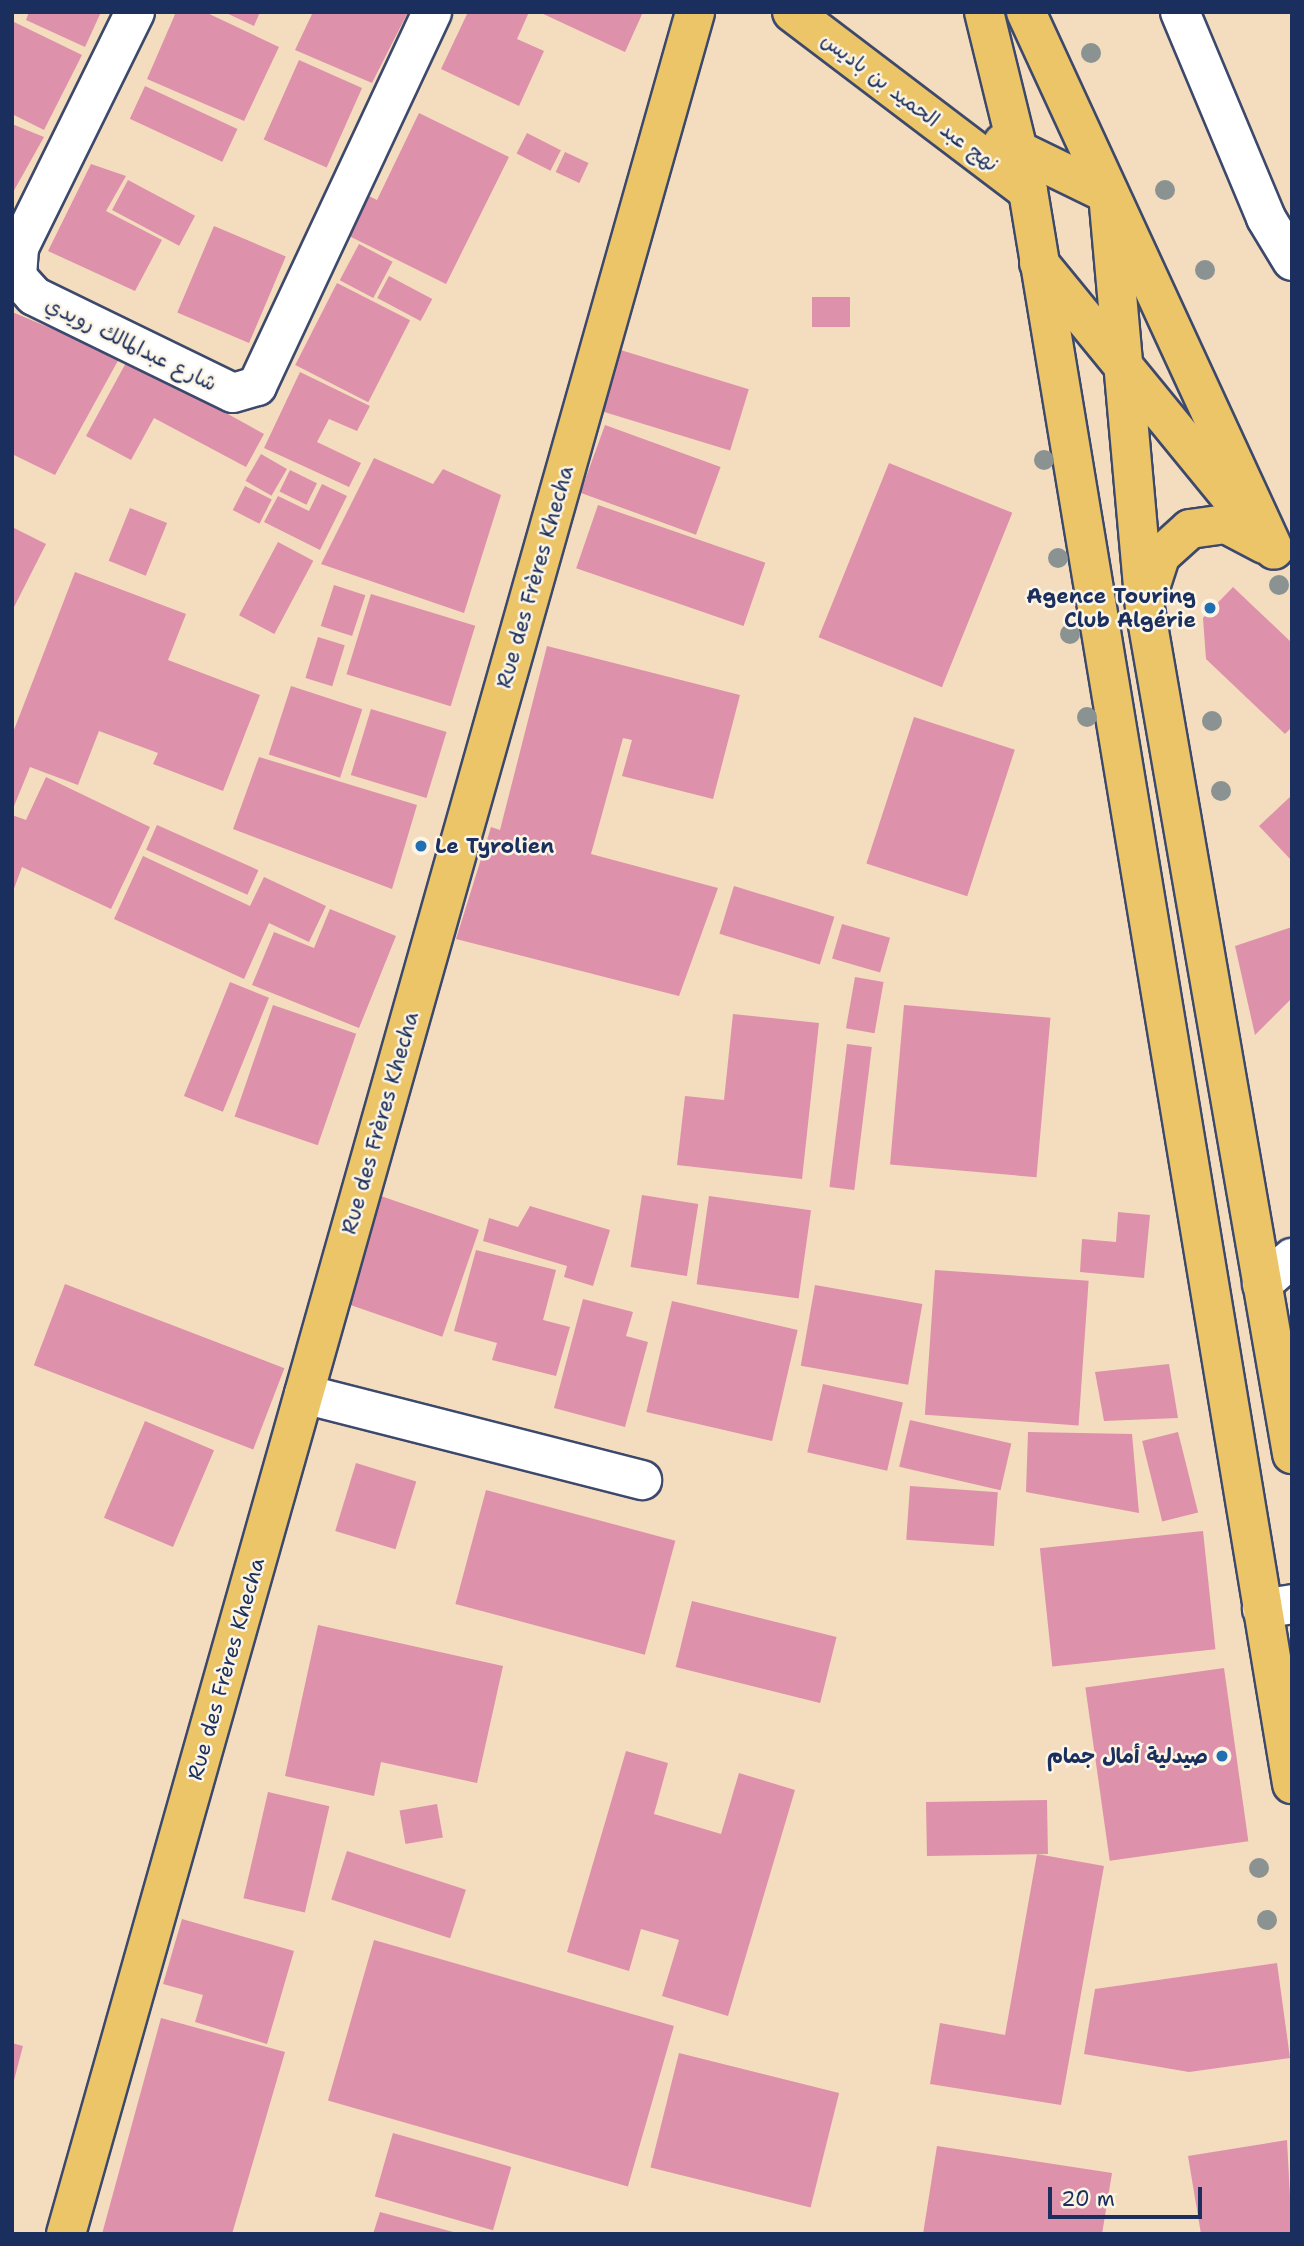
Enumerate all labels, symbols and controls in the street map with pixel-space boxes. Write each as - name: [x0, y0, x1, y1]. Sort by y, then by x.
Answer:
- street label: نهج عبد الحميد بن باديس: [816, 27, 1004, 177]
- street label: شارع عبدالمالك رويدي: [41, 292, 221, 396]
- street label: Rue des Frères Khecha: [491, 463, 579, 691]
- place label: Agence Touring Club Algérie: [1026, 583, 1196, 633]
- marker: Agence Touring Club Algérie: [1202, 600, 1218, 616]
- place label: Le Tyrolien: [435, 833, 554, 859]
- marker: Le Tyrolien: [413, 838, 429, 854]
- street label: Rue des Frères Khecha: [336, 1009, 424, 1237]
- street label: Rue des Frères Khecha: [182, 1555, 270, 1783]
- place label: صيدلية أمال جمام: [1047, 1743, 1208, 1769]
- marker: صيدلية أمال جمام: [1214, 1748, 1230, 1764]
- scale bar: [1052, 2172, 1206, 2216]
- text: 20 m: [1061, 2185, 1115, 2213]

